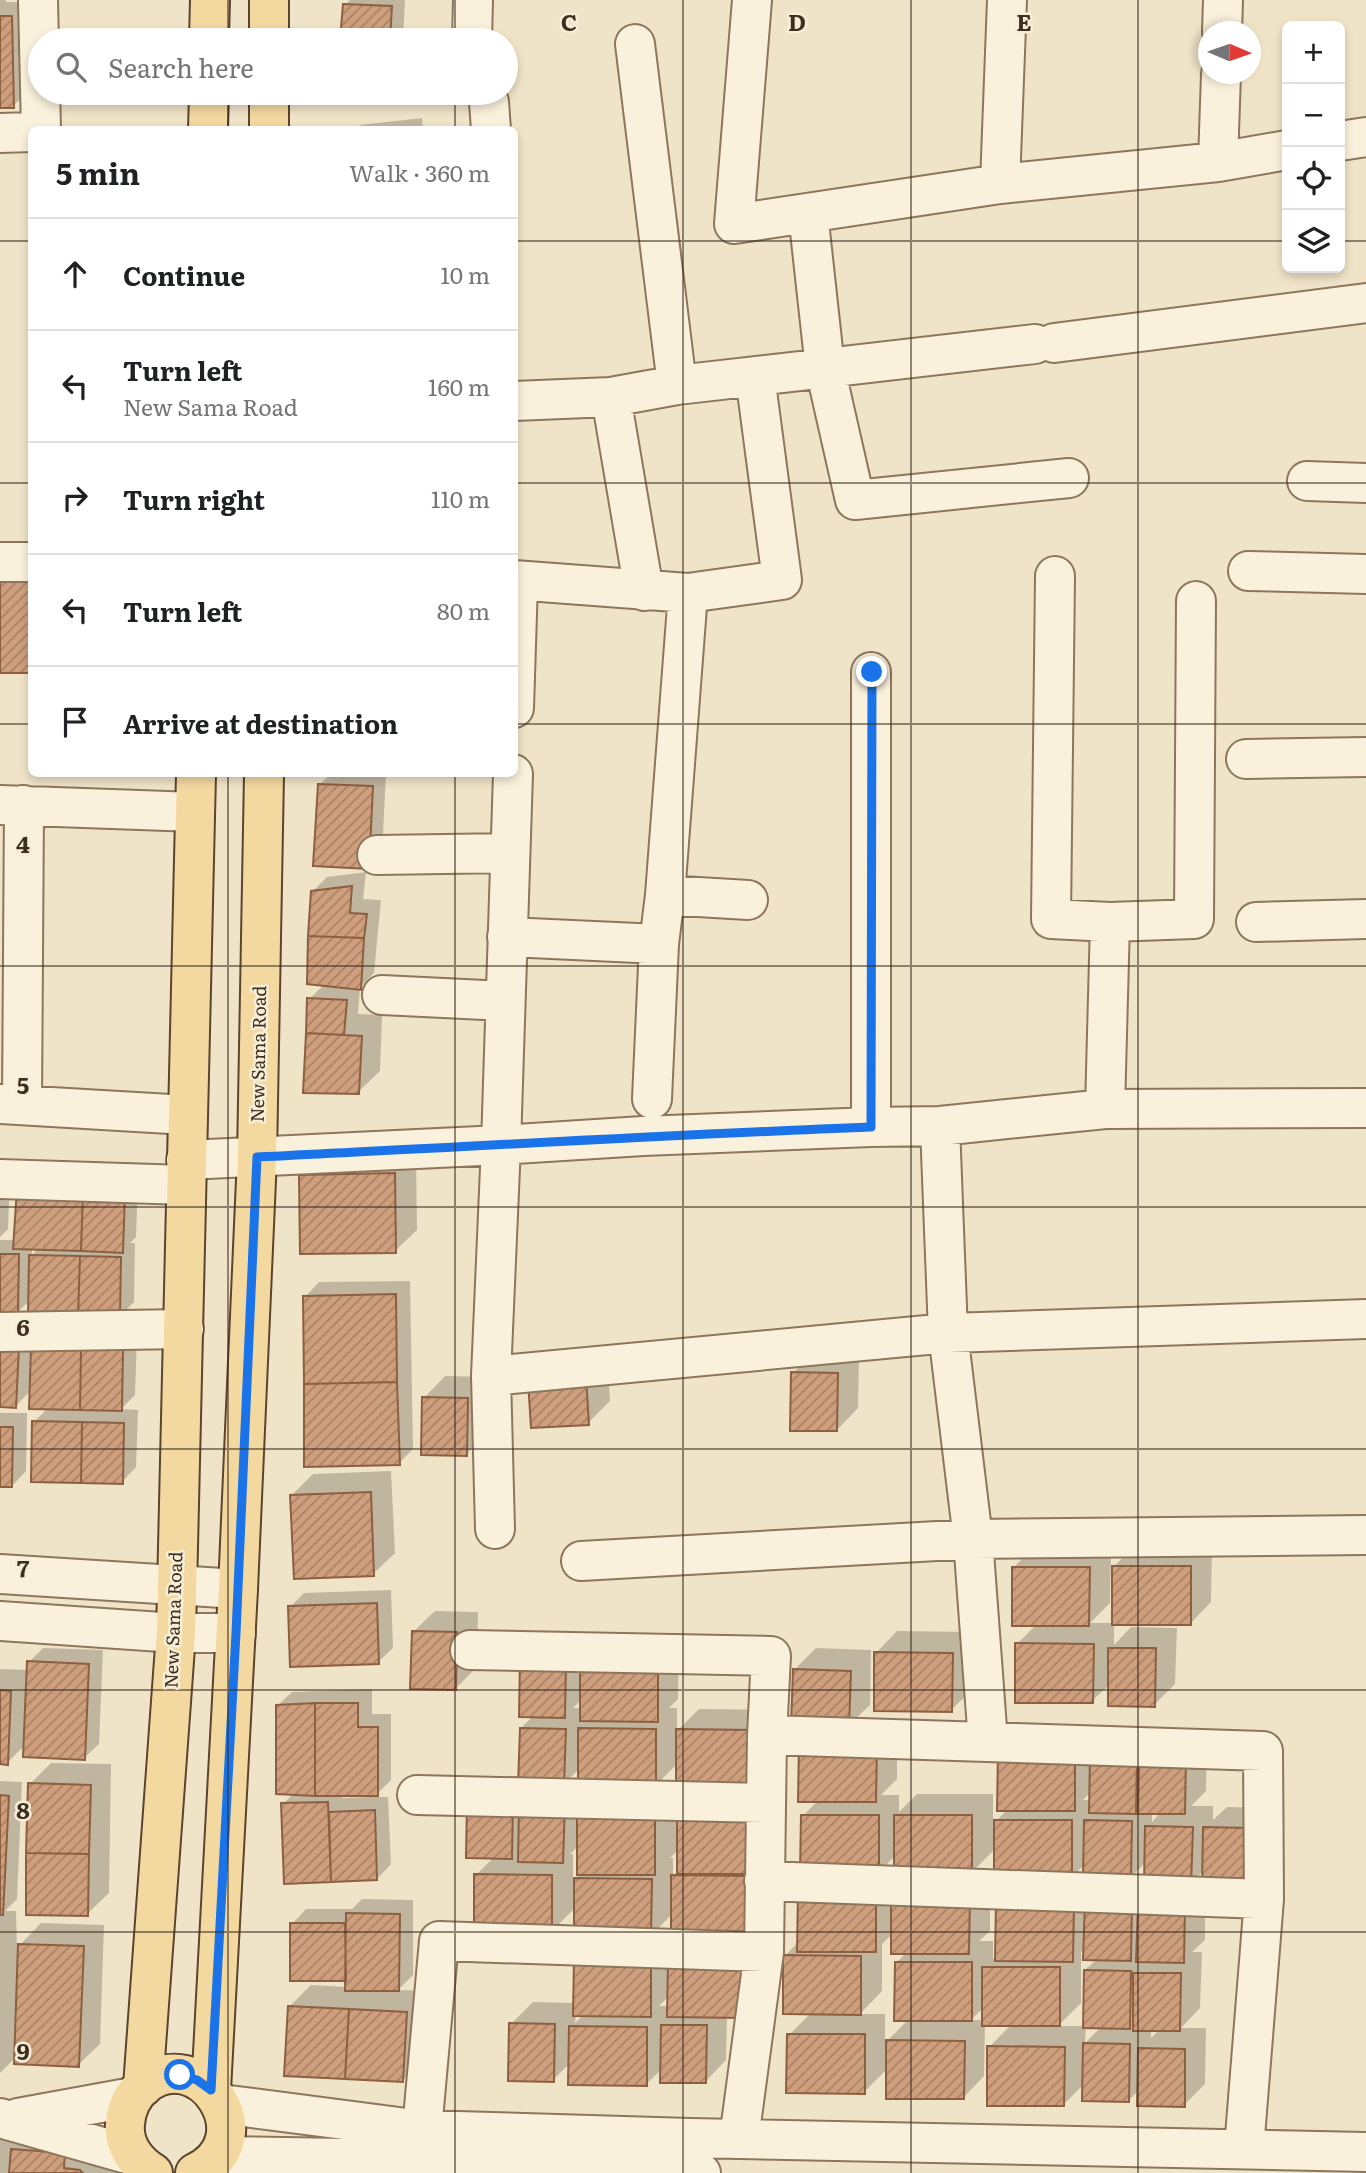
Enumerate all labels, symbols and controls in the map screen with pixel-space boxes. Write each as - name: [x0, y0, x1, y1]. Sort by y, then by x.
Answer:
- text: C: [561, 4, 577, 38]
- text: D: [788, 4, 806, 38]
- text: E: [1016, 4, 1032, 38]
- north arrow: [1198, 21, 1261, 84]
- map controls: [1282, 21, 1345, 273]
- button: +: [1282, 21, 1345, 84]
- search box: [28, 28, 518, 105]
- text: Search here: [108, 47, 254, 86]
- icon: search: [52, 48, 90, 86]
- button: −: [1282, 84, 1345, 147]
- button: locate: [1282, 147, 1345, 210]
- text: 5 min: [56, 150, 140, 194]
- text: Walk · 360 m: [349, 155, 490, 189]
- button: layers: [1282, 210, 1345, 273]
- icon: ahead: [56, 255, 94, 293]
- text: Continue: [123, 255, 245, 294]
- text: 10 m: [440, 257, 490, 291]
- text: Turn left: [123, 350, 242, 389]
- icon: left: [56, 367, 94, 405]
- text: 160 m: [428, 369, 490, 403]
- text: New Sama Road: [123, 389, 298, 423]
- icon: right: [56, 479, 94, 517]
- text: Turn right: [123, 479, 265, 518]
- text: 110 m: [431, 481, 490, 515]
- icon: left: [56, 591, 94, 629]
- text: Turn left: [123, 591, 242, 630]
- text: 80 m: [437, 593, 490, 627]
- route end: [856, 656, 887, 687]
- icon: arrive: [56, 703, 94, 741]
- text: Arrive at destination: [123, 703, 398, 742]
- text: 4: [16, 826, 30, 860]
- street label: New Sama Road: [243, 985, 272, 1123]
- text: 5: [17, 1067, 29, 1101]
- text: 6: [16, 1309, 30, 1343]
- text: 7: [17, 1550, 30, 1584]
- street label: New Sama Road: [157, 1551, 188, 1689]
- text: 8: [16, 1792, 30, 1826]
- text: 9: [16, 2033, 30, 2067]
- route start: [164, 2059, 195, 2090]

